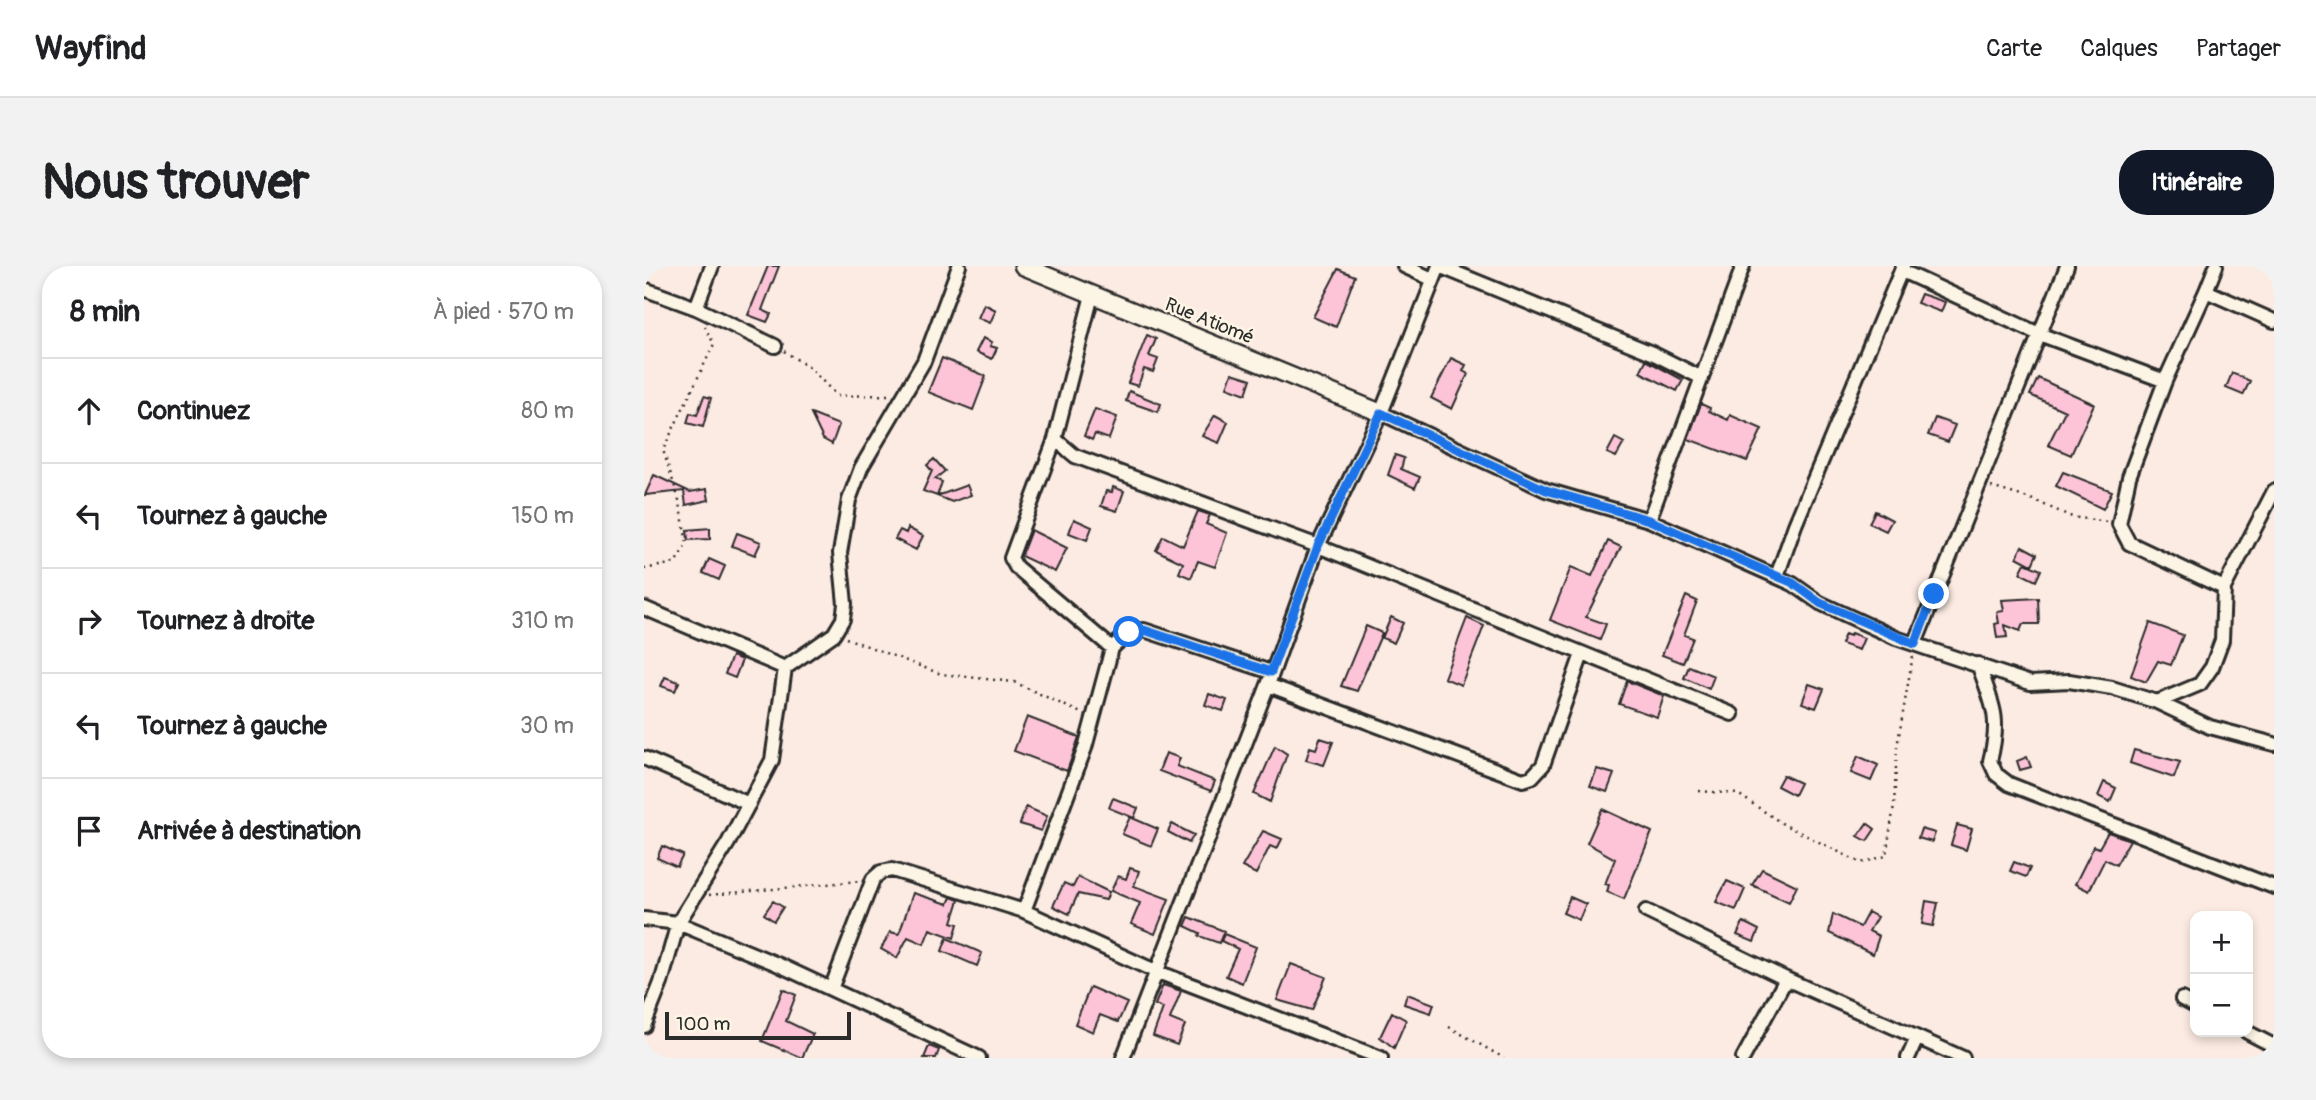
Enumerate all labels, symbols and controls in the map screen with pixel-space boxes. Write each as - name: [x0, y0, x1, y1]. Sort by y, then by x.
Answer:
- text: Wayfind: [35, 28, 147, 69]
- text: Carte: [1986, 34, 2042, 63]
- text: Calques: [2080, 34, 2158, 63]
- text: Partager: [2196, 34, 2281, 63]
- button: Itinéraire: [2119, 150, 2274, 215]
- text: Nous trouver: [42, 152, 310, 213]
- street label: Rue Atiomé: [1162, 292, 1258, 350]
- text: 8 min: [70, 293, 140, 330]
- text: À pied · 570 m: [433, 297, 574, 326]
- icon: ahead: [70, 392, 108, 430]
- text: Continuez: [137, 395, 250, 427]
- text: 80 m: [521, 396, 574, 425]
- icon: left: [70, 497, 108, 535]
- text: Tournez à gauche: [137, 500, 327, 532]
- text: 150 m: [511, 501, 574, 530]
- route end: [1918, 578, 1949, 609]
- icon: right: [70, 602, 108, 640]
- text: Tournez à droite: [137, 605, 314, 637]
- text: 310 m: [511, 606, 574, 635]
- route start: [1113, 616, 1144, 647]
- icon: left: [70, 707, 108, 745]
- text: Tournez à gauche: [137, 710, 327, 742]
- text: 30 m: [520, 711, 574, 740]
- icon: arrive: [70, 812, 108, 850]
- text: Arrivée à destination: [137, 815, 361, 847]
- map controls: [2190, 911, 2253, 1037]
- button: +: [2190, 911, 2253, 974]
- button: −: [2190, 974, 2253, 1037]
- scale bar: [665, 1009, 850, 1041]
- text: 100 m: [676, 1012, 730, 1036]

